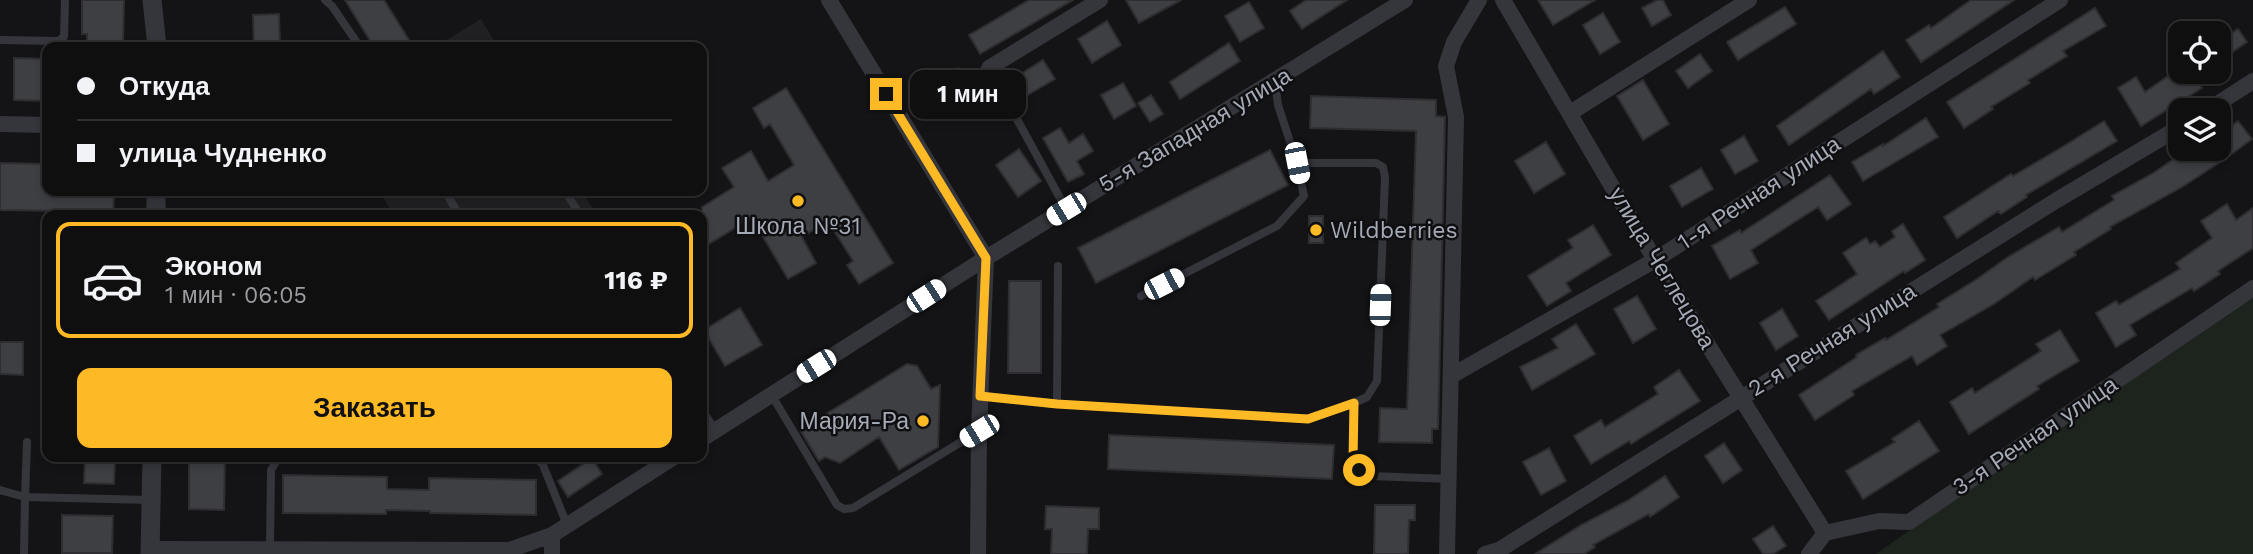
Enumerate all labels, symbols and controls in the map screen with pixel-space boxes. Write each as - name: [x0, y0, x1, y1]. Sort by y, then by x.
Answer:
- map controls: [2168, 21, 2231, 161]
- button: locate: [2168, 21, 2231, 84]
- street label: 5-я Западная улица: [1094, 62, 1296, 198]
- callout: 1 мин: [910, 70, 1026, 119]
- text: Откуда: [119, 71, 210, 101]
- route end: [870, 78, 902, 110]
- text: 1 мин: [937, 81, 999, 108]
- button: layers: [2168, 98, 2231, 161]
- street label: 1-я Речная улица: [1673, 130, 1846, 256]
- text: улица Чудненко: [119, 138, 327, 168]
- car: [1283, 140, 1312, 186]
- street label: улица Чеглецова: [1603, 182, 1721, 354]
- car: [1043, 189, 1090, 229]
- marker: Школа №31: [790, 193, 806, 209]
- place label: Школа №31: [735, 213, 861, 240]
- place label: Wildberries: [1330, 217, 1458, 244]
- marker: Wildberries: [1308, 222, 1324, 238]
- icon: car: [81, 249, 144, 312]
- text: Эконом: [165, 251, 263, 281]
- text: 116 ₽: [604, 265, 668, 295]
- car: [1141, 265, 1188, 303]
- car: [903, 276, 950, 316]
- street label: 2-я Речная улица: [1743, 277, 1921, 402]
- text: 1 мин · 06:05: [165, 282, 307, 309]
- car: [1369, 284, 1392, 326]
- car: [793, 346, 840, 386]
- button: Заказать: [77, 368, 672, 448]
- street label: 3-я Речная улица: [1948, 371, 2123, 501]
- place label: Мария-Ра: [800, 408, 909, 435]
- car: [956, 411, 1003, 451]
- marker: Мария-Ра: [915, 413, 931, 429]
- route start: [1343, 454, 1375, 486]

